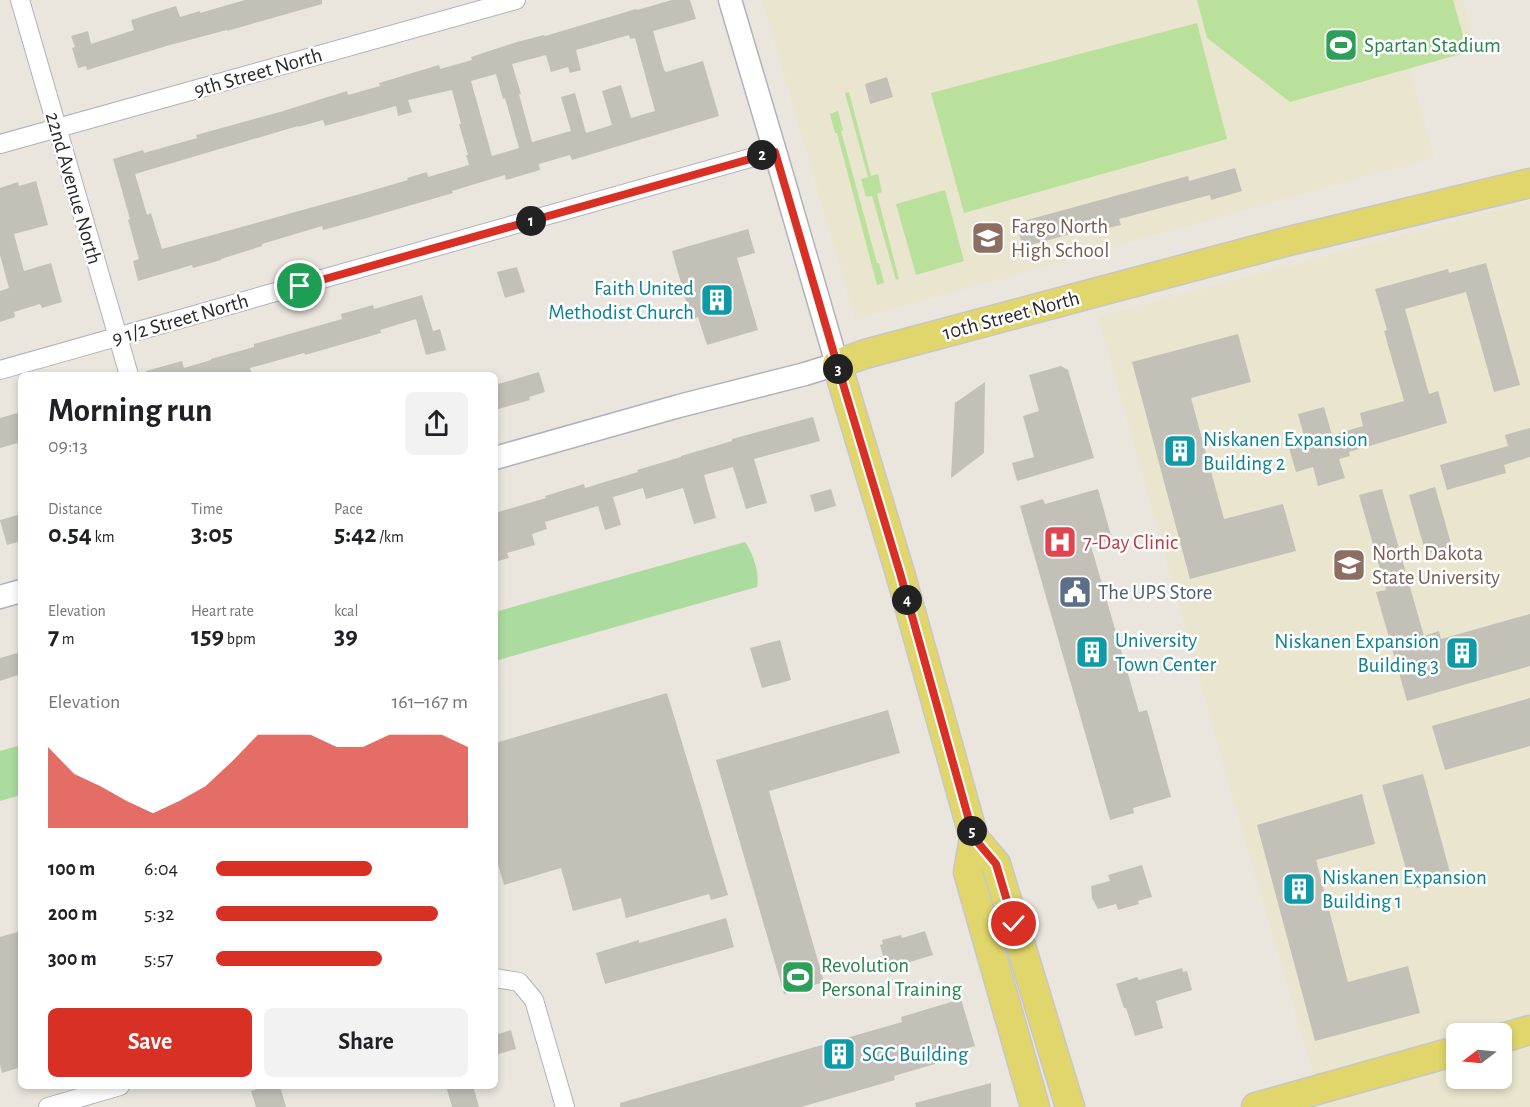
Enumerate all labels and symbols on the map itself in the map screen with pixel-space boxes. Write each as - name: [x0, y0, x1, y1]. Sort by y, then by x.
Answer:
- sports icon: Spartan Stadium: [1323, 27, 1359, 63]
- place label: Spartan Stadium: [1364, 35, 1501, 56]
- street label: 9th Street North: [192, 44, 325, 101]
- street label: 22nd Avenue North: [42, 110, 105, 267]
- pin: 2: [747, 140, 777, 170]
- pin: 1: [516, 206, 546, 236]
- place label: Fargo North High School: [1011, 216, 1109, 261]
- school or university icon: Fargo North High School: [970, 220, 1006, 256]
- pin: [274, 260, 325, 311]
- place label: Faith United Methodist Church: [548, 278, 694, 323]
- building icon: Faith United Methodist Church: [699, 282, 735, 318]
- street label: 10th Street North: [940, 287, 1082, 344]
- street label: 9 1/2 Street North: [110, 290, 251, 349]
- pin: 3: [823, 354, 853, 384]
- place label: Niskanen Expansion Building 2: [1203, 429, 1368, 474]
- building icon: Niskanen Expansion Building 2: [1162, 433, 1198, 469]
- hospital icon: 7-Day Clinic: [1042, 524, 1078, 560]
- place label: 7-Day Clinic: [1083, 532, 1178, 553]
- place label: North Dakota State University: [1372, 543, 1500, 588]
- school or university icon: North Dakota State University: [1331, 547, 1367, 583]
- public building icon: The UPS Store: [1057, 574, 1093, 610]
- place label: The UPS Store: [1098, 582, 1212, 603]
- pin: 4: [892, 585, 922, 615]
- place label: University Town Center: [1115, 630, 1216, 675]
- place label: Niskanen Expansion Building 3: [1274, 631, 1439, 676]
- building icon: University Town Center: [1074, 634, 1110, 670]
- building icon: Niskanen Expansion Building 3: [1444, 635, 1480, 671]
- pin: 5: [957, 816, 987, 846]
- place label: Niskanen Expansion Building 1: [1322, 867, 1487, 912]
- building icon: Niskanen Expansion Building 1: [1281, 871, 1317, 907]
- pin: [988, 898, 1039, 949]
- place label: Revolution Personal Training: [821, 955, 963, 1000]
- sports icon: Revolution Personal Training: [780, 959, 816, 995]
- north arrow: [1446, 1023, 1512, 1089]
- building icon: SGC Building: [821, 1036, 857, 1072]
- place label: SGC Building: [862, 1044, 969, 1065]

